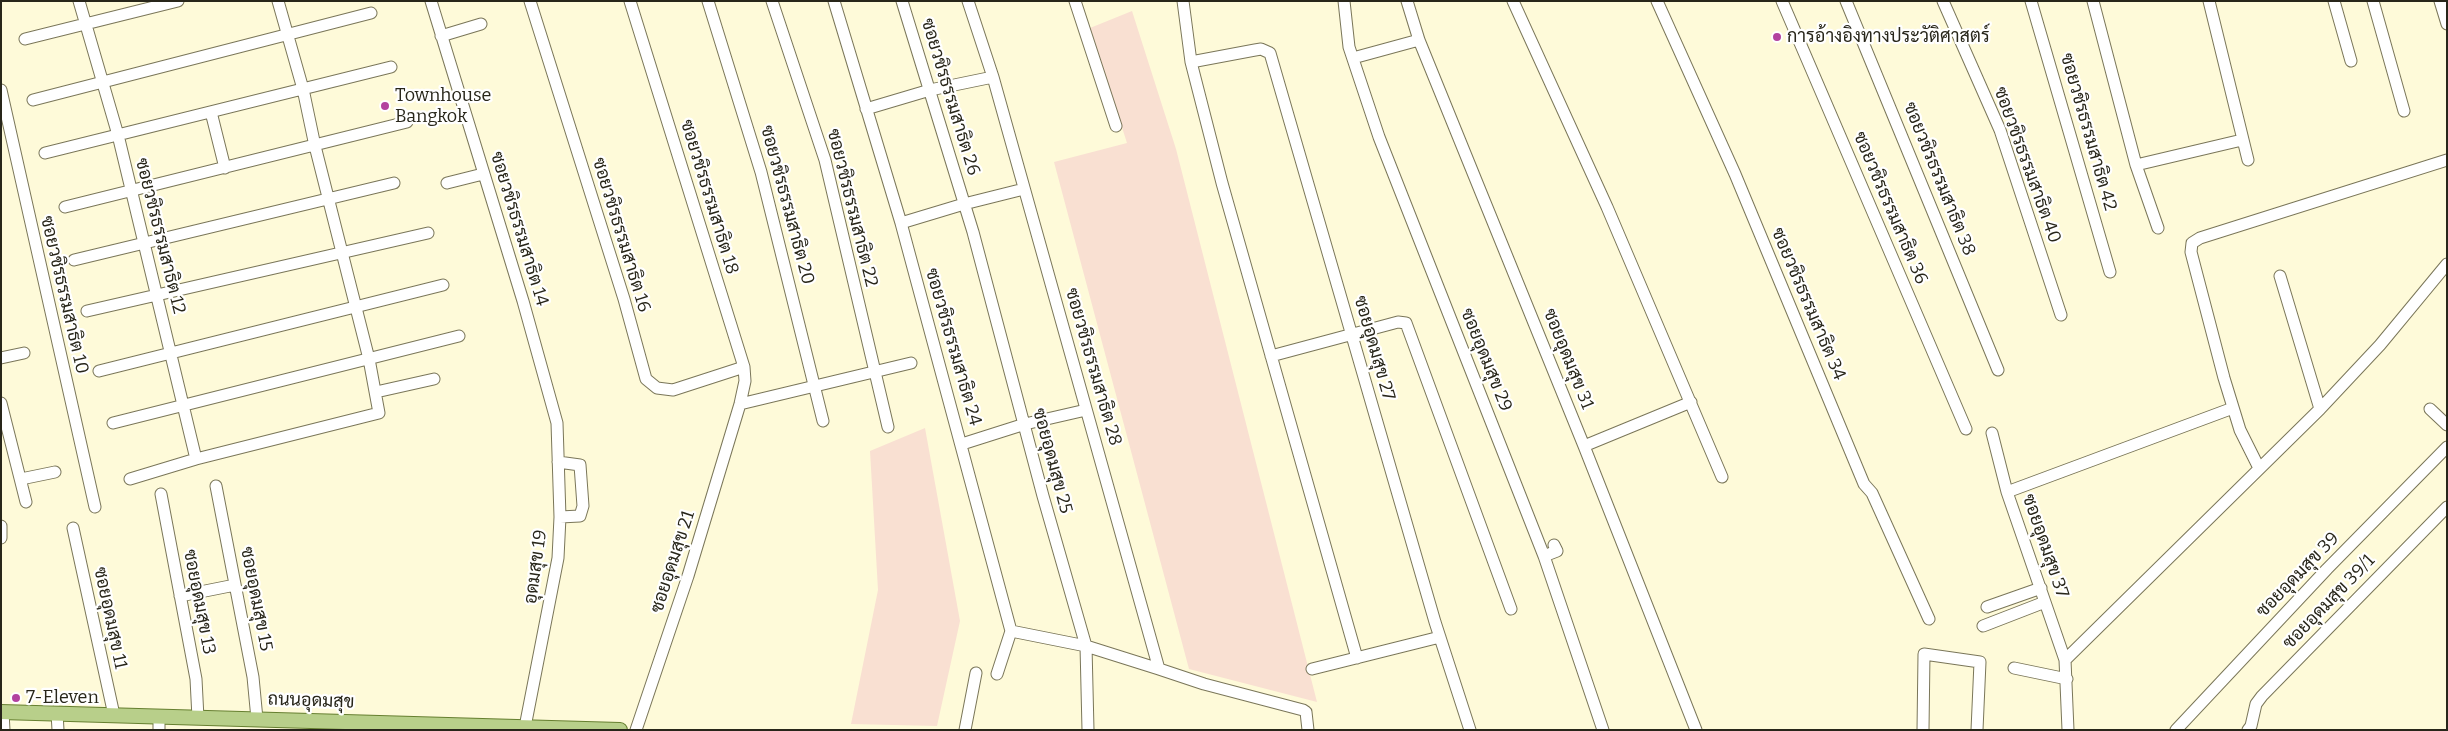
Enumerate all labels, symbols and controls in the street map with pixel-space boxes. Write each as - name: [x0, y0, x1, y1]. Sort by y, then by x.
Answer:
- street label: ซอยวชิรธรรมสาธิต 26: [916, 16, 984, 178]
- place label: การอ้างอิงทางประวัติศาสตร์: [1787, 26, 1990, 48]
- marker: การอ้างอิงทางประวัติศาสตร์: [1771, 31, 1783, 43]
- street label: ซอยวชิรธรรมสาธิต 42: [2055, 51, 2121, 213]
- street label: ซอยวชิรธรรมสาธิต 40: [1989, 84, 2065, 246]
- place label: Townhouse Bangkok: [395, 85, 491, 128]
- street label: ซอยวชิรธรรมสาธิต 38: [1898, 99, 1980, 259]
- marker: Townhouse Bangkok: [379, 100, 391, 112]
- street label: ซอยวชิรธรรมสาธิต 18: [675, 117, 743, 277]
- street label: ซอยวชิรธรรมสาธิต 20: [755, 123, 819, 287]
- street label: ซอยวชิรธรรมสาธิต 22: [822, 127, 882, 289]
- street label: ซอยวชิรธรรมสาธิต 36: [1848, 129, 1932, 287]
- street label: ซอยวชิรธรรมสาธิต 14: [485, 149, 553, 309]
- street label: ซอยวชิรธรรมสาธิต 16: [587, 155, 655, 315]
- street label: ซอยวชิรธรรมสาธิต 12: [130, 156, 190, 316]
- street label: ซอยวชิรธรรมสาธิต 10: [35, 214, 93, 376]
- street label: ซอยวชิรธรรมสาธิต 34: [1766, 225, 1850, 383]
- street label: ซอยวชิรธรรมสาธิต 24: [920, 266, 986, 428]
- street label: ซอยวชิรธรรมสาธิต 28: [1060, 286, 1126, 448]
- street label: ซอยอุดมสุข 27: [1349, 293, 1399, 403]
- street label: ซอยอุดมสุข 29: [1456, 305, 1516, 415]
- street label: ซอยอุดมสุข 31: [1538, 306, 1598, 412]
- street label: ซอยอุดมสุข 25: [1028, 406, 1076, 516]
- street label: ซอยอุดมสุข 37: [2017, 491, 2073, 601]
- street label: ซอยอุดมสุข 21: [646, 508, 700, 616]
- street label: อุดมสุข 19: [520, 528, 552, 606]
- street label: ซอยอุดมสุข 39: [2252, 528, 2344, 622]
- street label: ซอยอุดมสุข 15: [235, 545, 277, 653]
- street label: ซอยอุดมสุข 13: [178, 548, 220, 656]
- street label: ซอยอุดมสุข 39/1: [2279, 550, 2379, 654]
- street label: ซอยอุดมสุข 11: [89, 565, 131, 671]
- place label: 7-Eleven: [26, 687, 99, 709]
- street label: ถนนอุดมสุข: [267, 689, 355, 713]
- marker: 7-Eleven: [10, 692, 22, 704]

